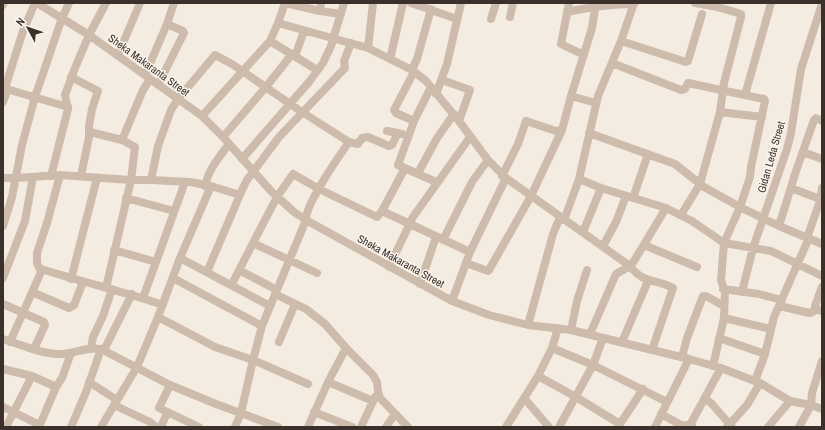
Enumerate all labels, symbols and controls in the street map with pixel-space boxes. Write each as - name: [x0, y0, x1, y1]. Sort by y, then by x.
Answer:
- north arrow: [8, 8, 48, 48]
- text: N: [13, 15, 28, 29]
- street label: Sheka Makaranta Street: [106, 31, 193, 100]
- street label: Gidan Leda Street: [754, 119, 788, 194]
- street label: Sheka Makaranta Street: [355, 231, 447, 291]

